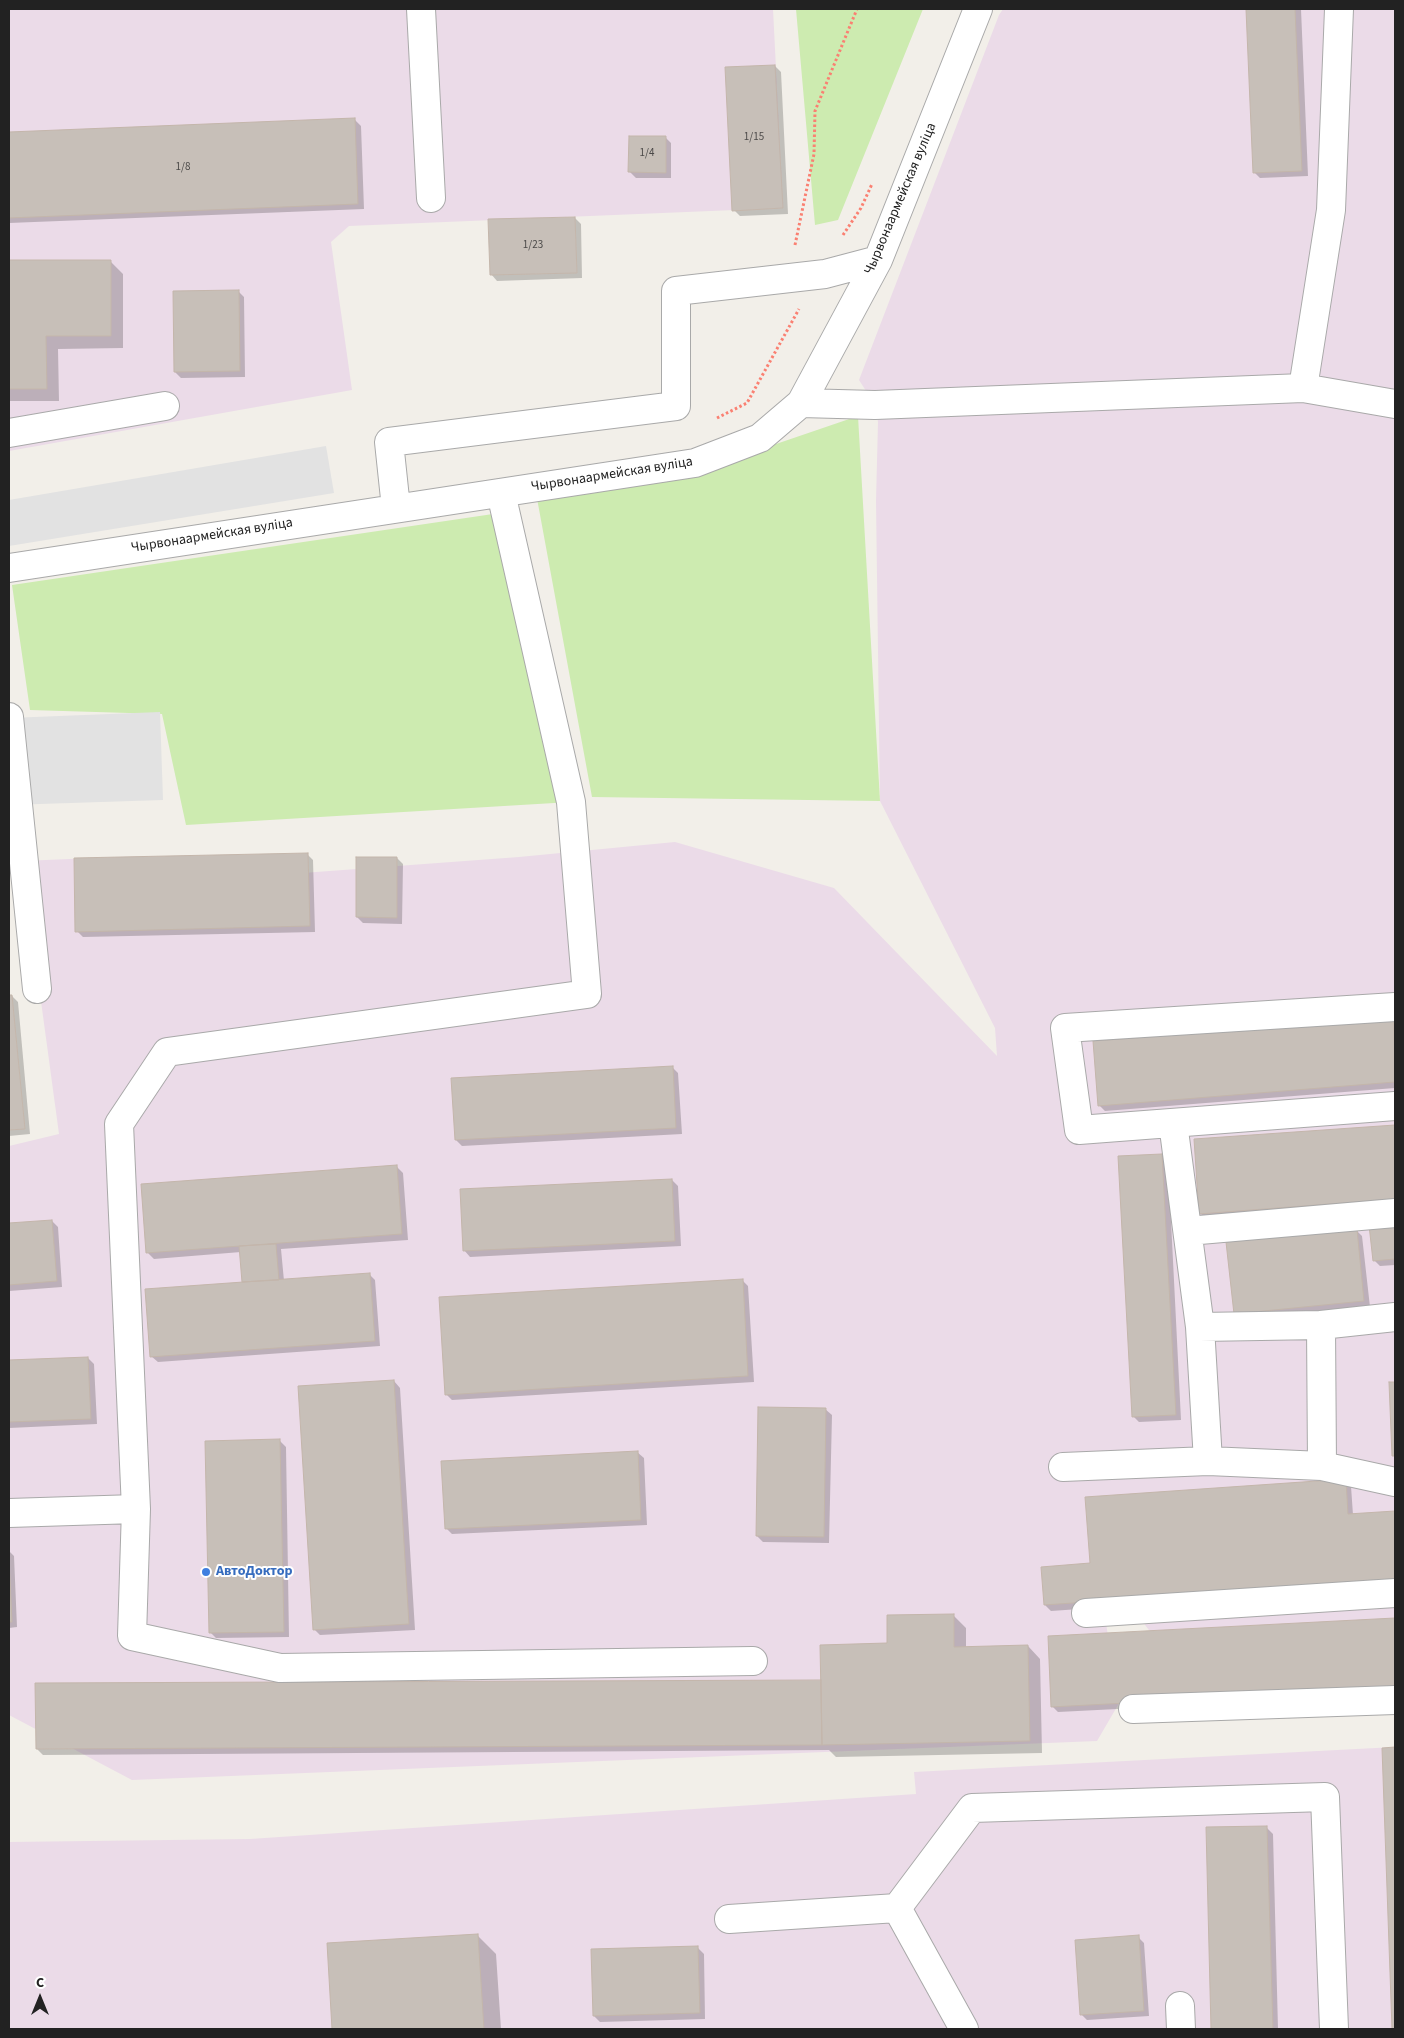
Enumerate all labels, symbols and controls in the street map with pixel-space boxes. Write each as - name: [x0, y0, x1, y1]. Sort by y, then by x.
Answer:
- street label: Чырвонаармейская вуліца: [861, 121, 941, 277]
- house number: 1/15: [744, 131, 764, 145]
- house number: 1/4: [640, 147, 654, 161]
- house number: 1/8: [176, 161, 190, 175]
- house number: 1/23: [523, 239, 543, 253]
- street label: Чырвонаармейская вуліца: [530, 454, 694, 496]
- street label: Чырвонаармейская вуліца: [130, 515, 294, 557]
- place label: АвтоДоктор: [216, 1564, 293, 1580]
- marker: АвтоДоктор: [200, 1566, 212, 1578]
- north arrow: [15, 1973, 65, 2023]
- text: С: [36, 1973, 44, 1993]

